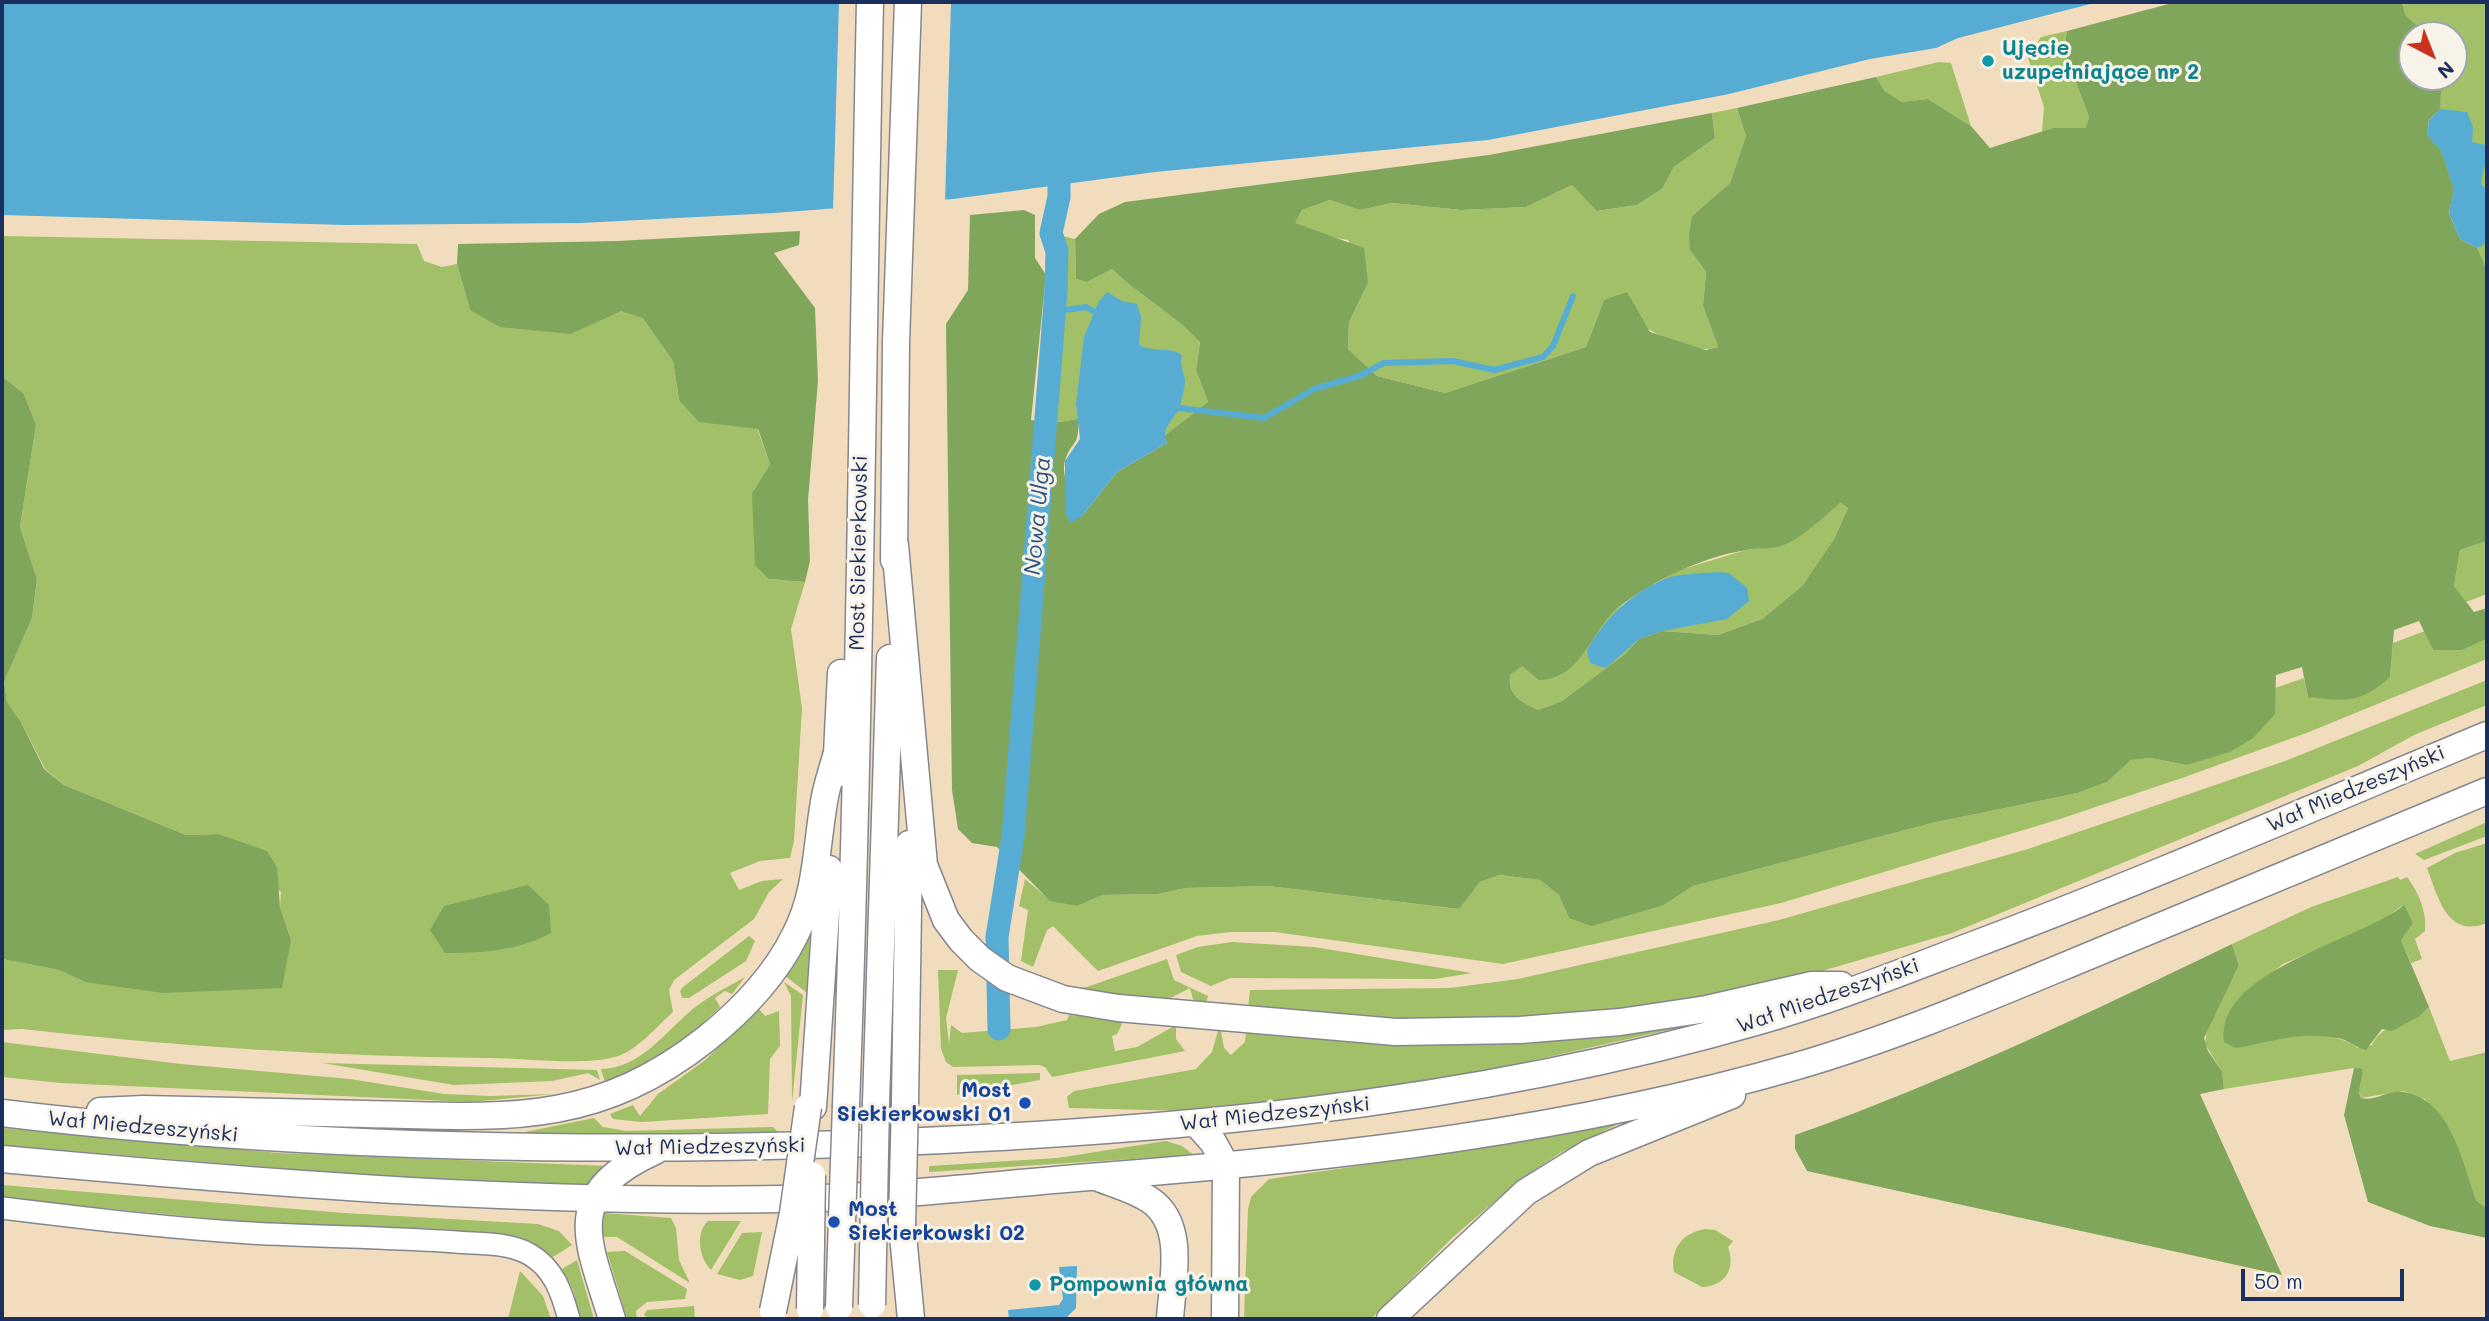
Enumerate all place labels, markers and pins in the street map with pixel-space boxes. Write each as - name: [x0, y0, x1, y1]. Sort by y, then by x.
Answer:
- place label: Ujęcie uzupełniające nr 2: [2002, 36, 2199, 86]
- marker: Ujęcie uzupełniające nr 2: [1980, 53, 1996, 69]
- place label: Most Siekierkowski 01: [837, 1078, 1011, 1128]
- marker: Most Siekierkowski 01: [1017, 1095, 1033, 1111]
- place label: Most Siekierkowski 02: [848, 1197, 1025, 1247]
- marker: Most Siekierkowski 02: [826, 1214, 842, 1230]
- place label: Pompownia główna: [1049, 1272, 1248, 1298]
- marker: Pompownia główna: [1027, 1277, 1043, 1293]

